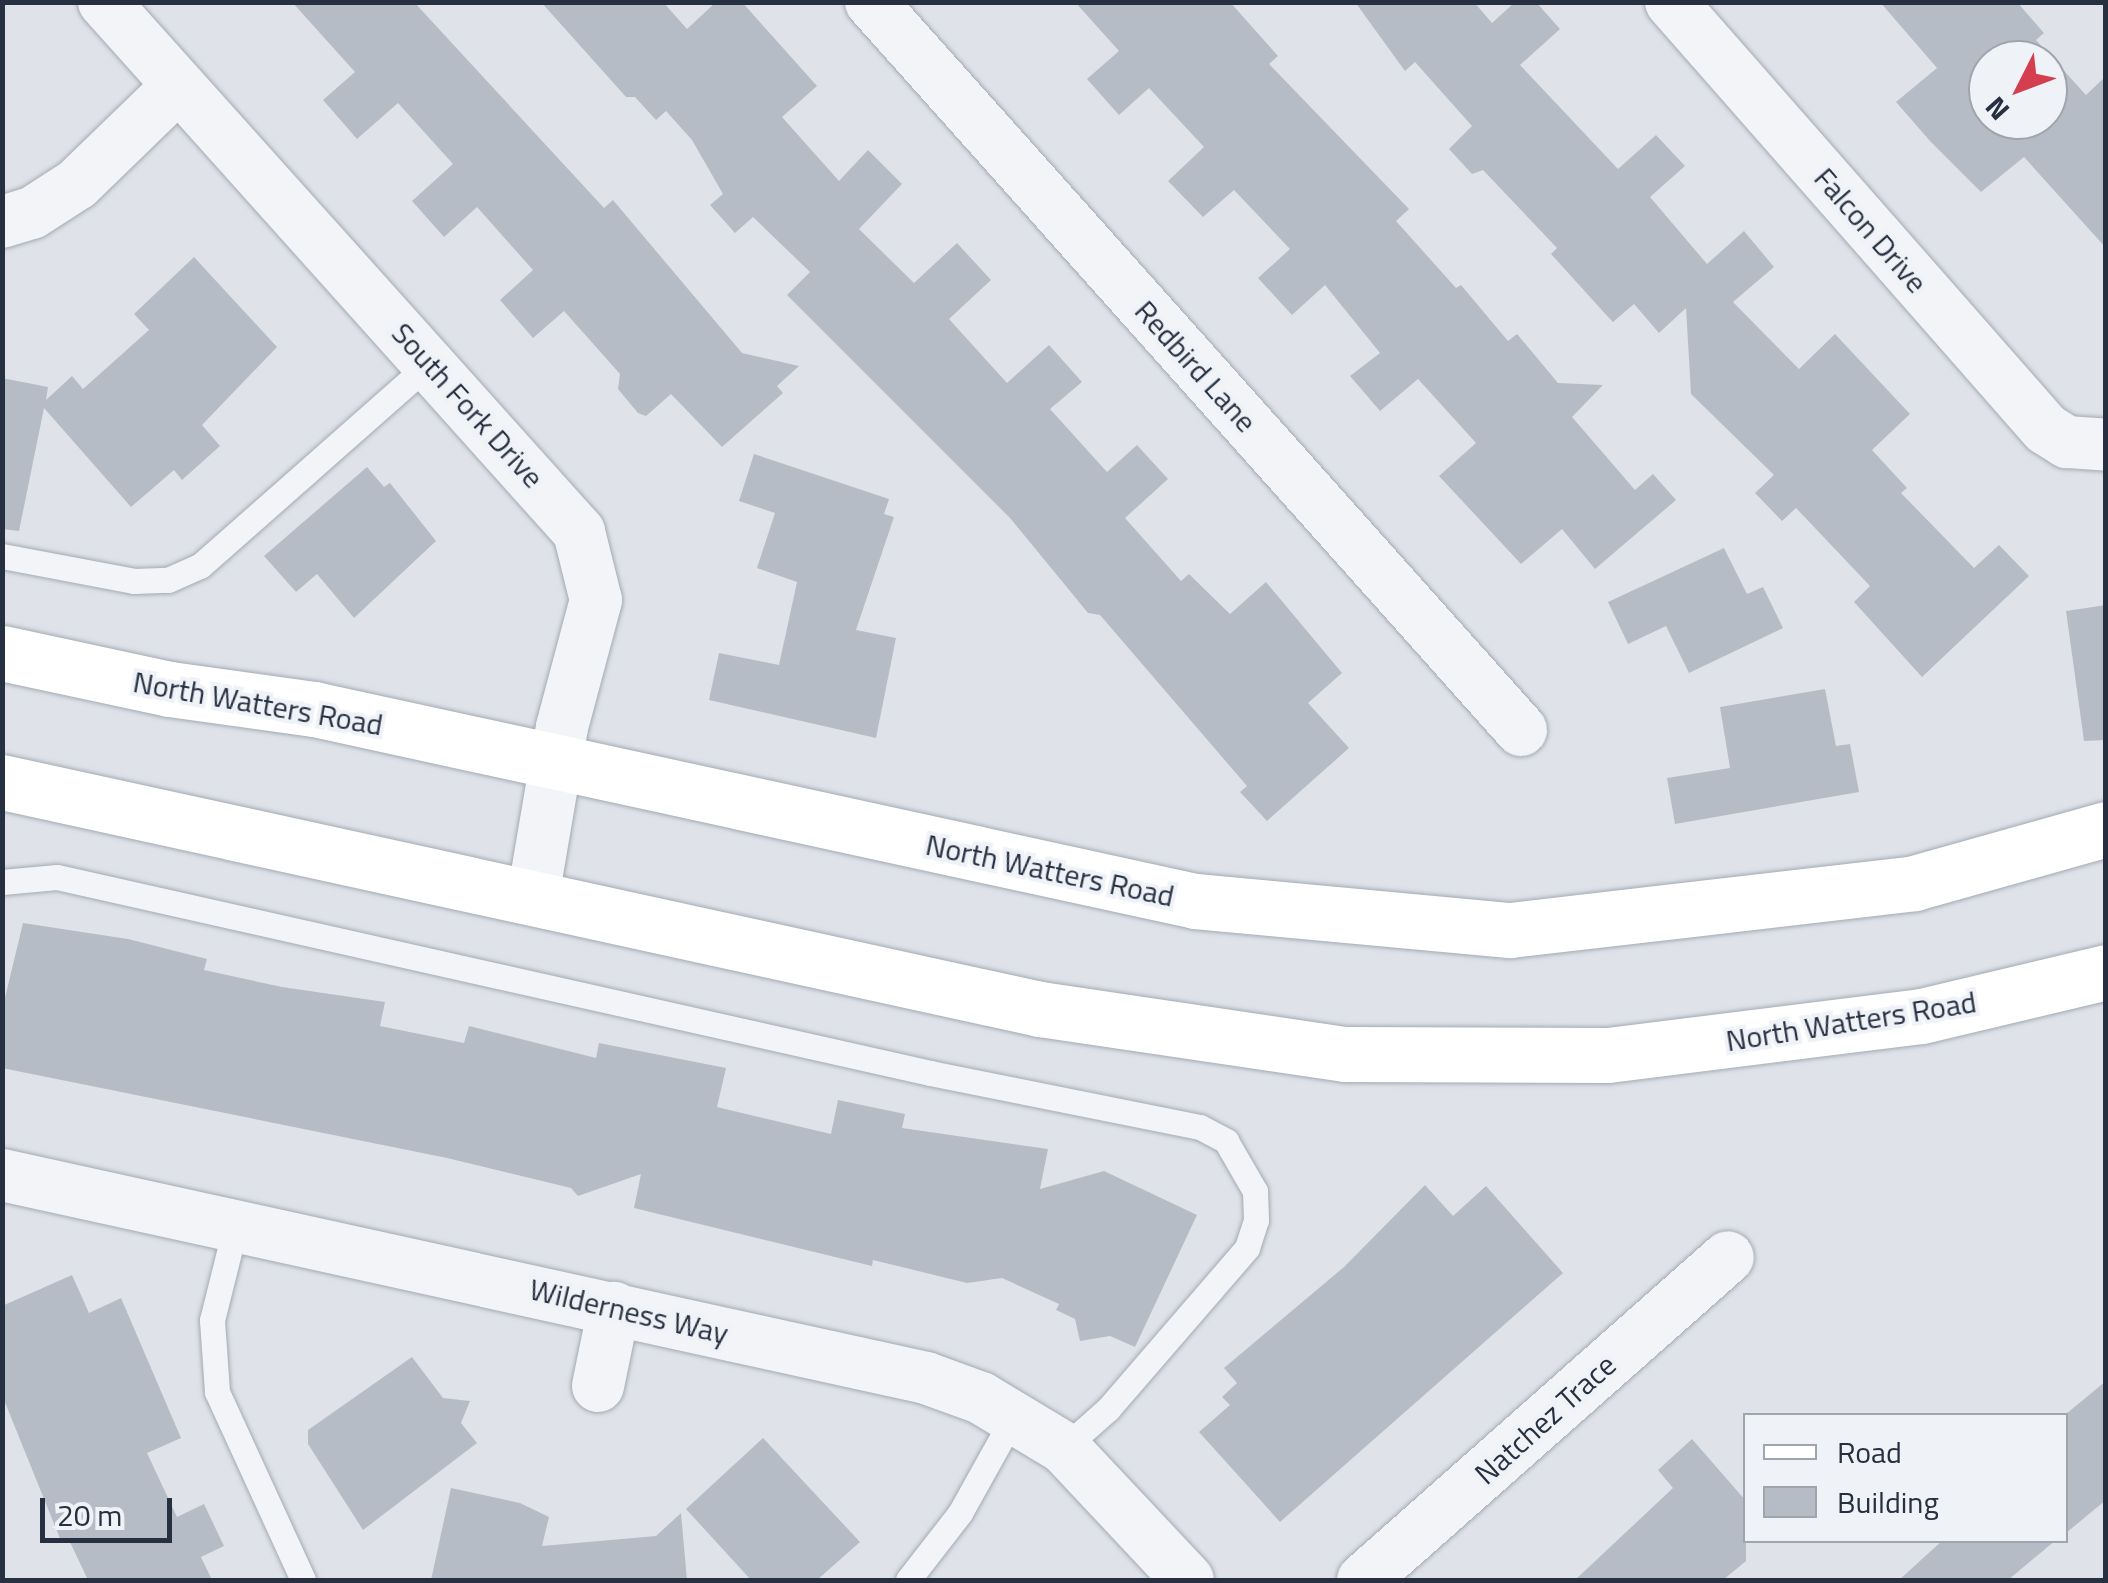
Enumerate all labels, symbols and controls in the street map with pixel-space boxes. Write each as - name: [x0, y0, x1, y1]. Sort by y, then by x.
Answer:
- north arrow: [1968, 40, 2068, 140]
- text: N: [1974, 87, 2019, 131]
- street label: Falcon Drive: [1807, 160, 1935, 300]
- street label: Redbird Lane: [1128, 293, 1264, 439]
- street label: South Fork Drive: [385, 315, 551, 495]
- street label: North Watters Road: [130, 663, 386, 743]
- street label: North Watters Road: [923, 826, 1177, 914]
- street label: North Watters Road: [1723, 983, 1979, 1059]
- street label: Wilderness Way: [526, 1271, 732, 1351]
- street label: Natchez Trace: [1467, 1346, 1623, 1492]
- legend: [1743, 1413, 2068, 1543]
- text: Road: [1837, 1429, 1902, 1475]
- scale bar: [45, 1478, 178, 1540]
- text: Building: [1837, 1479, 1939, 1525]
- text: 20 m: [57, 1492, 122, 1538]

